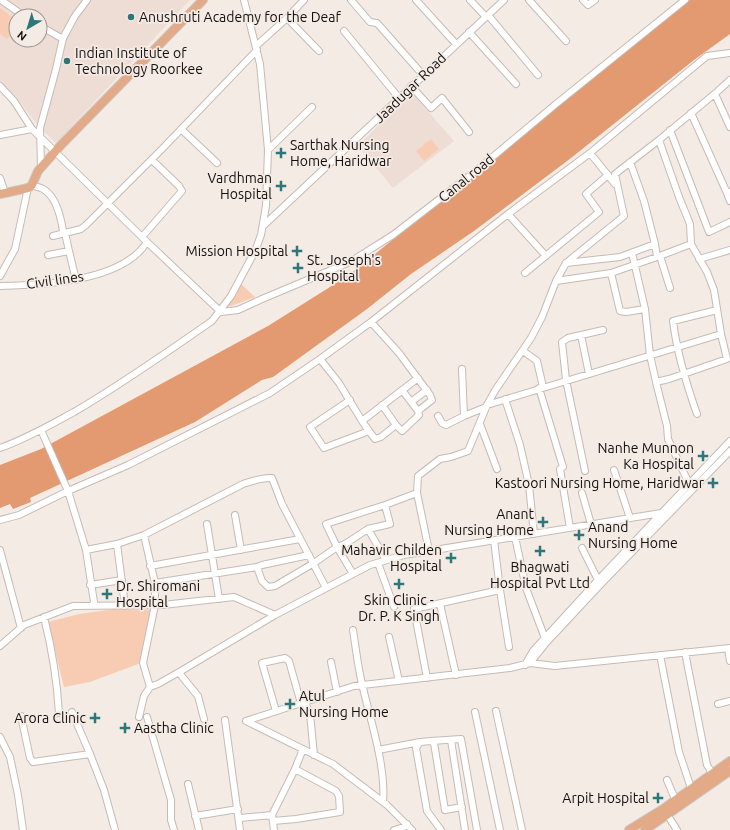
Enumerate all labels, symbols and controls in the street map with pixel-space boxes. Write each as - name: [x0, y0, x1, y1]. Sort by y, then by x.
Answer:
- north arrow: [8, 8, 48, 48]
- place label: Anushruti Academy for the Deaf: [139, 9, 342, 25]
- marker: Anushruti Academy for the Deaf: [126, 12, 136, 22]
- text: N: [15, 29, 29, 43]
- place label: Indian Institute of Technology Roorkee: [75, 45, 203, 77]
- street label: Jaadugar Road: [371, 50, 449, 126]
- marker: Indian Institute of Technology Roorkee: [62, 56, 72, 66]
- place label: Sarthak Nursing Home, Haridwar: [290, 137, 392, 169]
- marker: Sarthak Nursing Home, Haridwar: [275, 147, 287, 159]
- street label: Canal road: [435, 151, 497, 205]
- place label: Vardhman Hospital: [207, 170, 272, 202]
- marker: Vardhman Hospital: [275, 180, 287, 192]
- place label: Mission Hospital: [186, 243, 288, 259]
- marker: Mission Hospital: [291, 245, 303, 257]
- place label: St. Joseph's Hospital: [307, 252, 381, 284]
- marker: St. Joseph's Hospital: [292, 262, 304, 274]
- street label: Civil lines: [25, 268, 85, 292]
- place label: Nanhe Munnon Ka Hospital: [598, 440, 694, 472]
- marker: Nanhe Munnon Ka Hospital: [697, 450, 709, 462]
- place label: Kastoori Nursing Home, Haridwar: [495, 475, 705, 491]
- marker: Kastoori Nursing Home, Haridwar: [707, 477, 719, 489]
- place label: Anant Nursing Home: [444, 506, 534, 538]
- marker: Anant Nursing Home: [537, 516, 549, 528]
- place label: Anand Nursing Home: [588, 519, 678, 551]
- marker: Anand Nursing Home: [573, 529, 585, 541]
- place label: Mahavir Childen Hospital: [341, 542, 442, 574]
- marker: Bhagwati Hospital Pvt Ltd: [534, 545, 546, 557]
- marker: Mahavir Childen Hospital: [445, 552, 457, 564]
- place label: Bhagwati Hospital Pvt Ltd: [490, 559, 590, 591]
- place label: Dr. Shiromani Hospital: [116, 578, 200, 610]
- marker: Skin Clinic - Dr. P. K Singh: [393, 578, 405, 590]
- marker: Dr. Shiromani Hospital: [101, 588, 113, 600]
- place label: Skin Clinic - Dr. P. K Singh: [358, 592, 440, 624]
- place label: Atul Nursing Home: [299, 688, 389, 720]
- marker: Atul Nursing Home: [284, 698, 296, 710]
- place label: Arora Clinic: [14, 710, 86, 726]
- marker: Arora Clinic: [89, 712, 101, 724]
- place label: Aastha Clinic: [134, 720, 214, 736]
- marker: Aastha Clinic: [119, 722, 131, 734]
- place label: Arpit Hospital: [562, 790, 649, 806]
- marker: Arpit Hospital: [652, 792, 664, 804]

